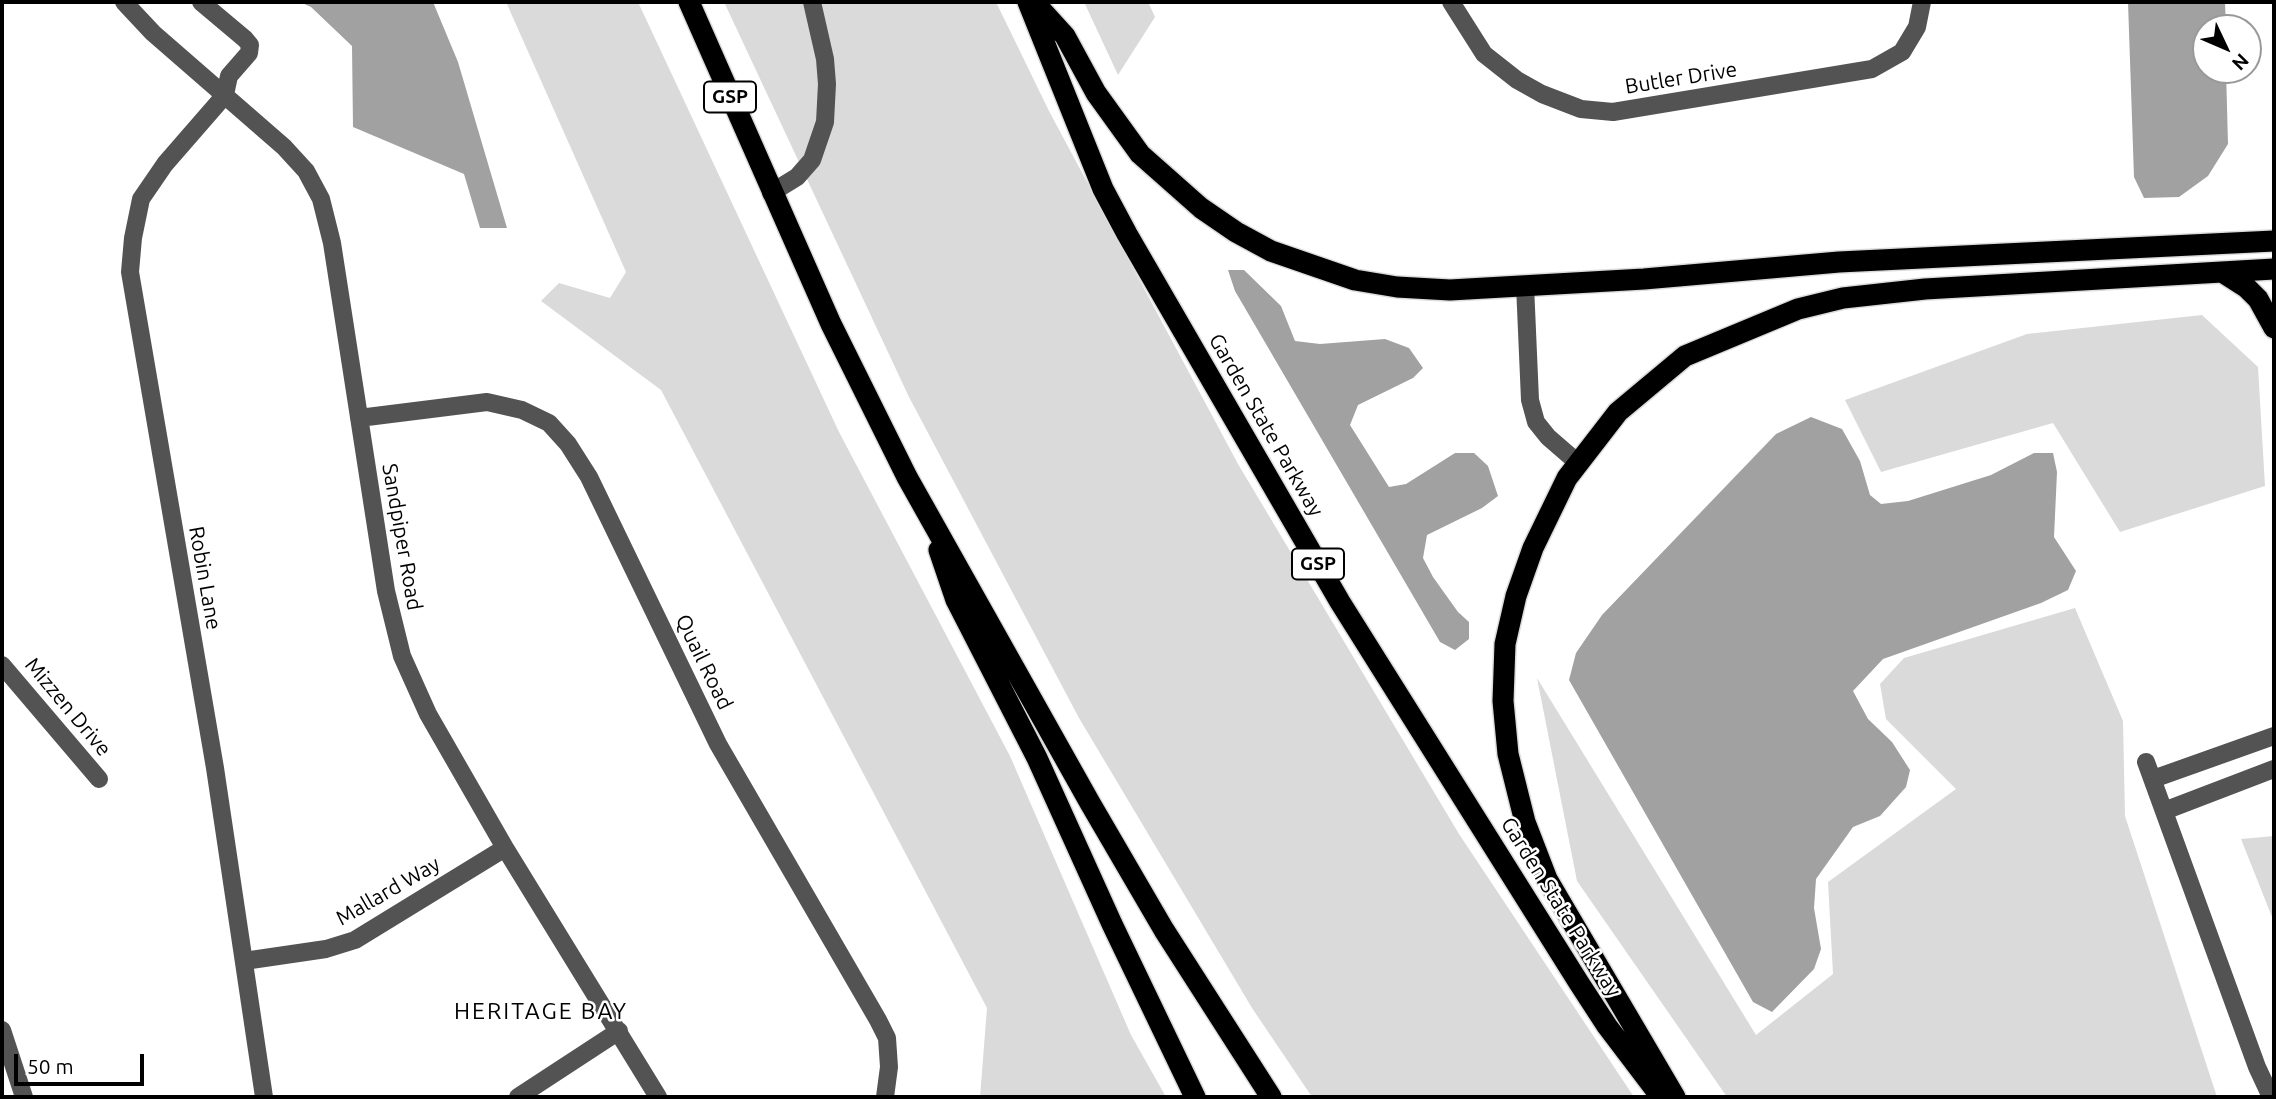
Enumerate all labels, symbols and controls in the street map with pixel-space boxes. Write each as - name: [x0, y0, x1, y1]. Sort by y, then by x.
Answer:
- north arrow: [2192, 14, 2262, 84]
- text: N: [2228, 49, 2254, 75]
- street label: Butler Drive: [1623, 57, 1739, 99]
- road number: GSP: [704, 82, 756, 113]
- street label: Garden State Parkway: [1203, 329, 1329, 521]
- street label: Sandpiper Road: [377, 462, 427, 612]
- street label: Robin Lane: [184, 524, 226, 632]
- road number: GSP: [1292, 548, 1344, 580]
- street label: Quail Road: [670, 610, 738, 714]
- street label: Mizzen Drive: [20, 653, 116, 761]
- street label: Garden State Parkway: [1495, 813, 1627, 1001]
- street label: Mallard Way: [332, 851, 444, 931]
- district label: HERITAGE BAY: [455, 997, 627, 1025]
- scale bar: [18, 1040, 147, 1084]
- text: 50 m: [27, 1054, 74, 1078]

